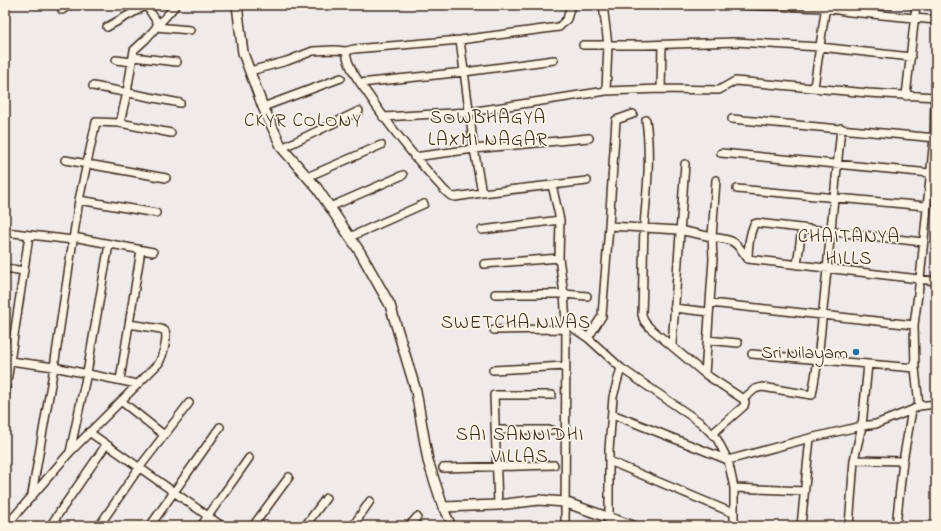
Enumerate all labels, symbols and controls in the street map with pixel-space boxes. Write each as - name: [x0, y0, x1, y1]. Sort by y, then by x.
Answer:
- district label: SOWBHAGYA LAXMI NAGAR: [428, 105, 548, 154]
- district label: CKYR COLONY: [244, 108, 362, 135]
- district label: CHAITANYA HILLS: [798, 224, 900, 273]
- district label: SWETCHA NIVAS: [441, 310, 591, 337]
- place label: Sri Nilayam: [761, 341, 848, 367]
- marker: Sri Nilayam: [851, 347, 861, 357]
- district label: SAI SANNIDHI VILLAS: [456, 422, 584, 471]

